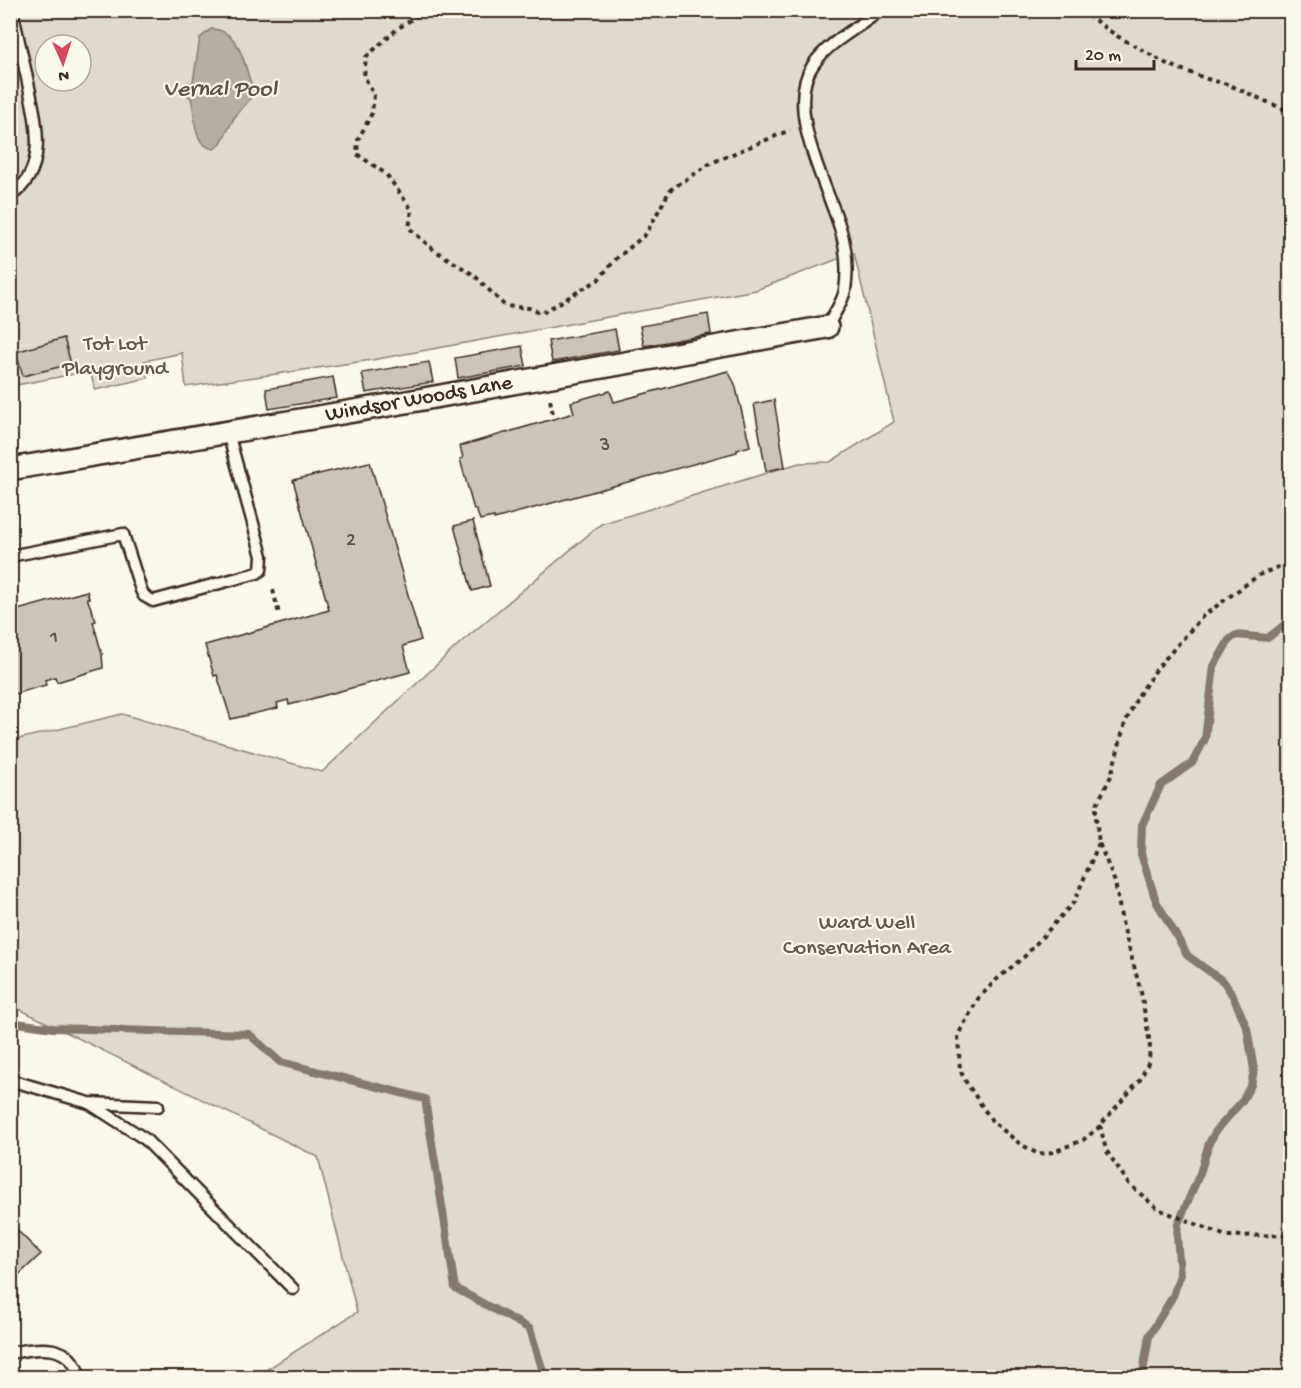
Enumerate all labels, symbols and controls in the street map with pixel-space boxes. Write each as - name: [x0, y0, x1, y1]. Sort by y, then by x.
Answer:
- north arrow: [33, 33, 93, 93]
- scale bar: [1076, 33, 1154, 71]
- text: 20 m: [1085, 46, 1121, 67]
- text: N: [57, 65, 69, 84]
- water label: Vernal Pool: [163, 76, 278, 105]
- park label: Tot Lot Playground: [61, 332, 170, 383]
- street label: Windsor Woods Lane: [324, 371, 515, 429]
- house number: 3: [599, 435, 610, 458]
- house number: 2: [346, 530, 356, 553]
- house number: 1: [49, 627, 58, 650]
- park label: Ward Well Conservation Area: [783, 911, 952, 962]

